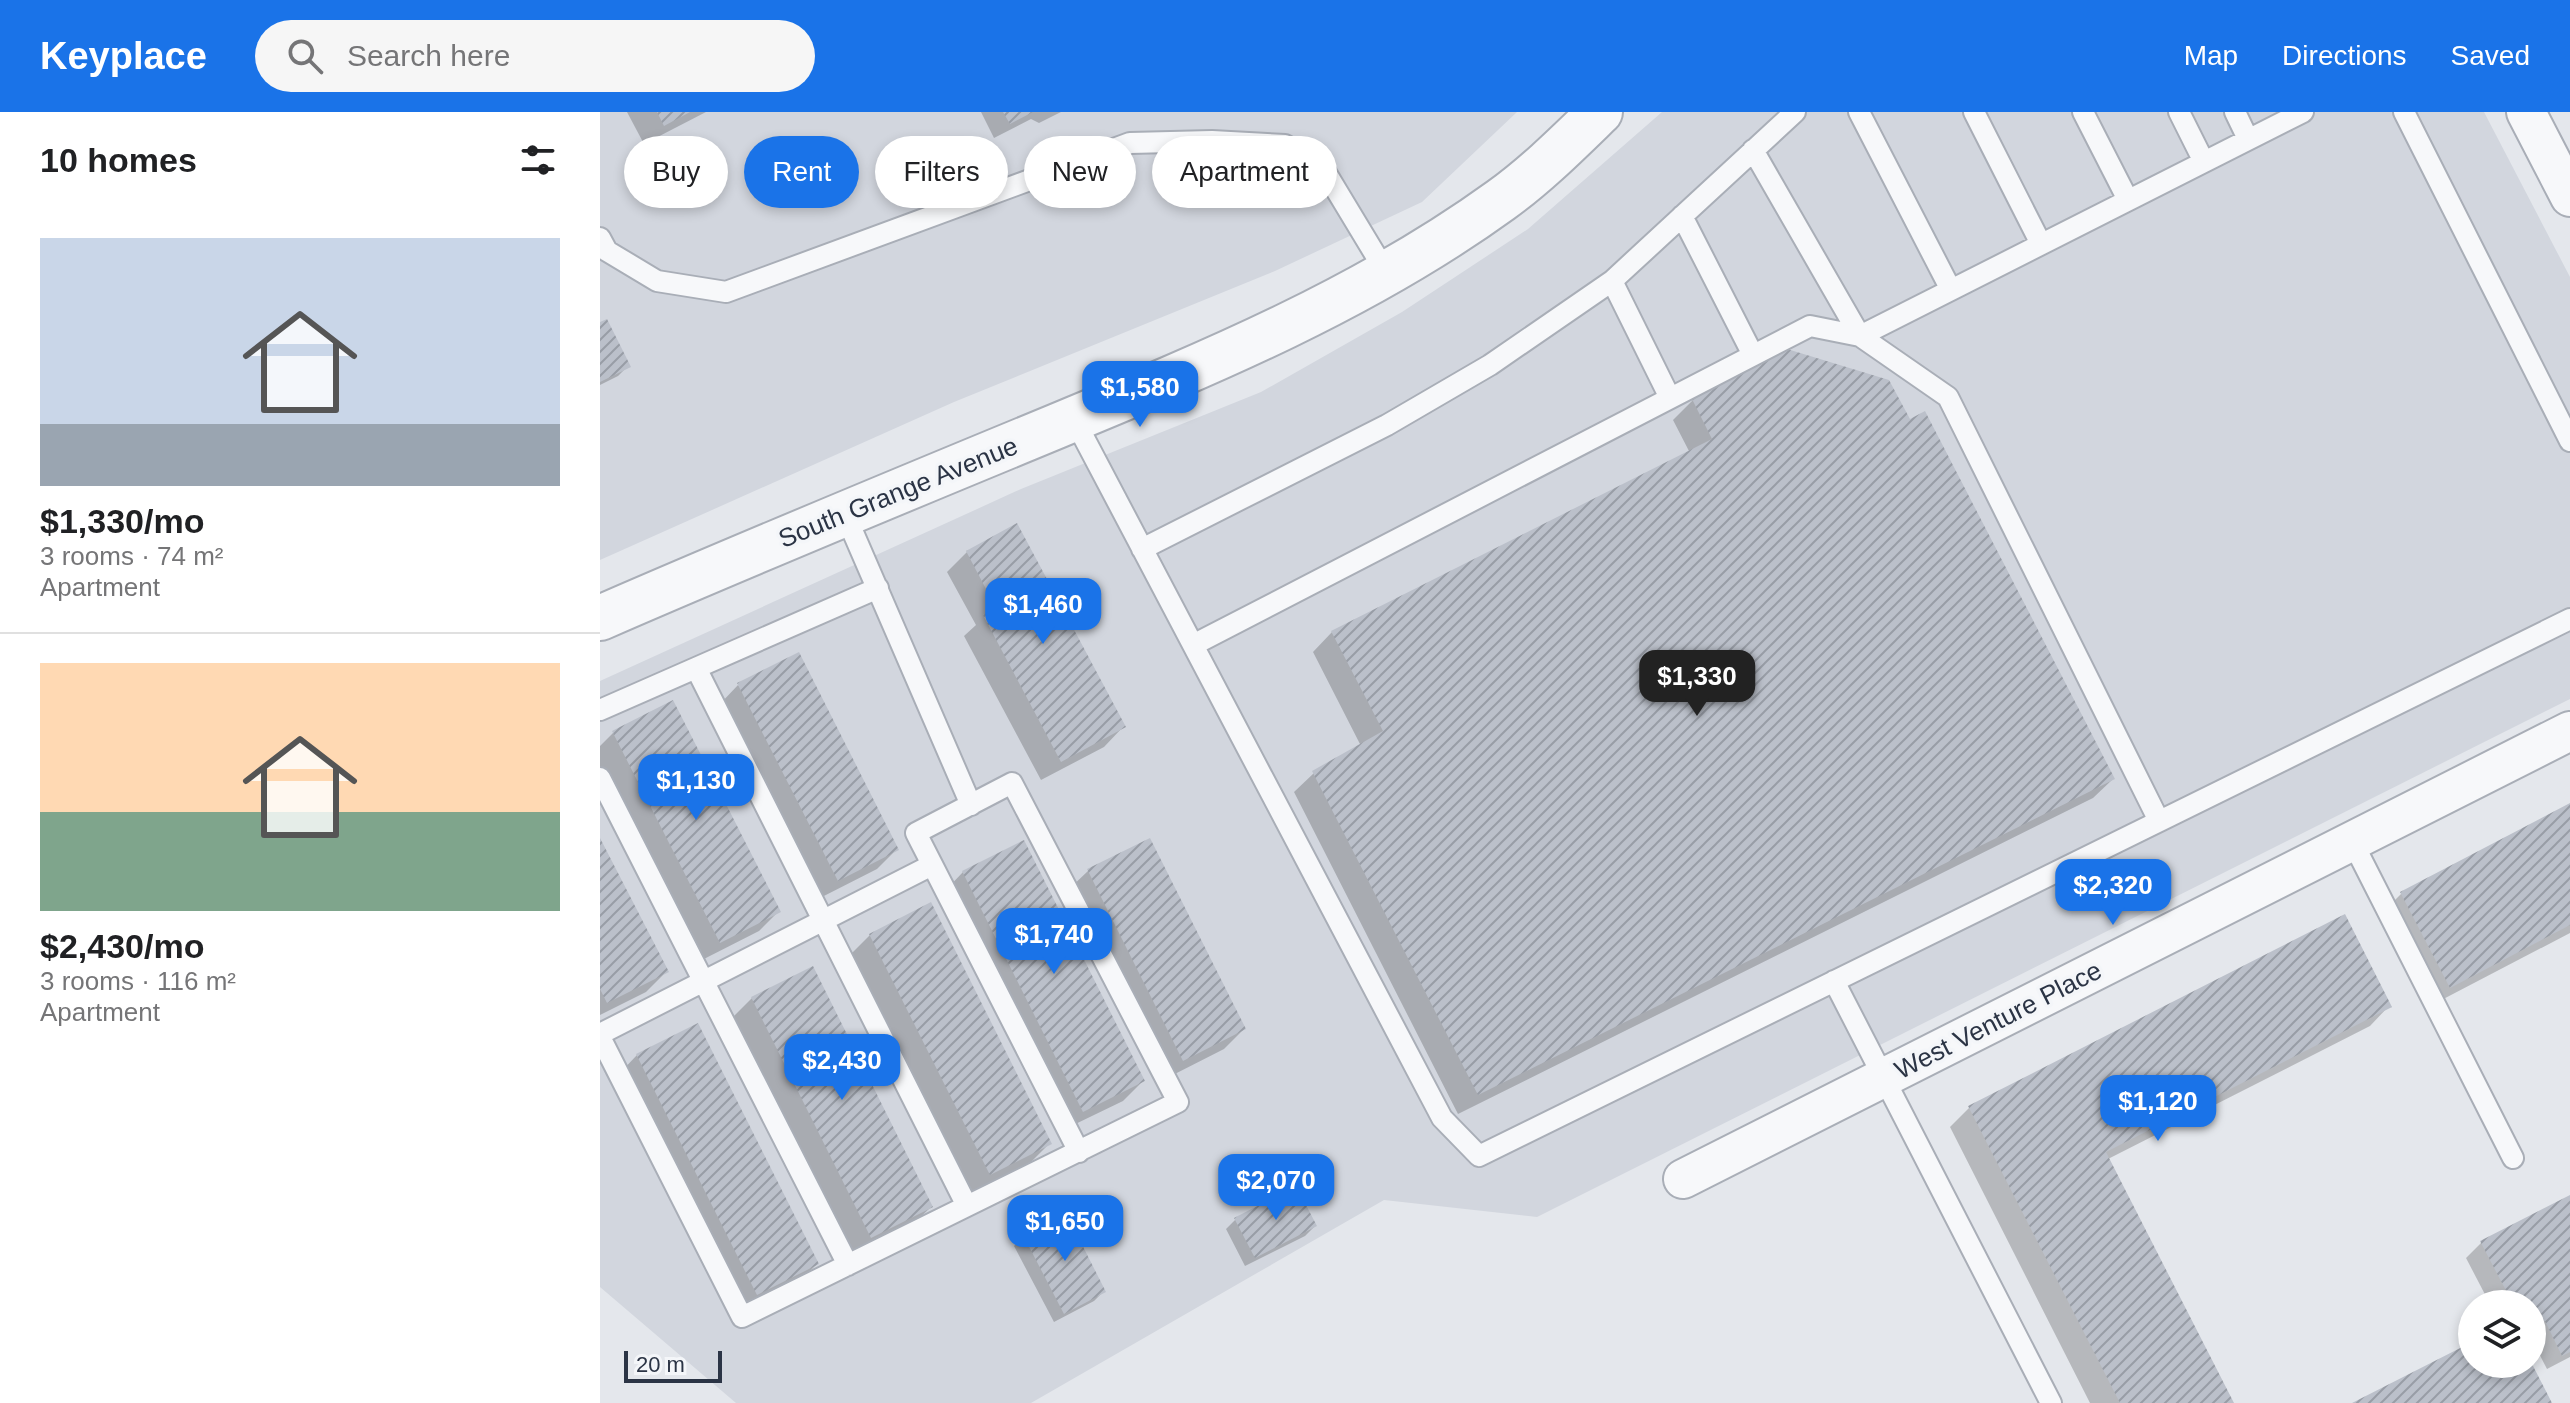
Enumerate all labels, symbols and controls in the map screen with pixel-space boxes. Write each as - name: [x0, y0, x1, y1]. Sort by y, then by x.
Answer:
- search box: [255, 20, 815, 92]
- icon: search: [283, 34, 327, 78]
- text: Keyplace: [40, 35, 207, 77]
- text: Search here: [347, 39, 510, 72]
- text: Map: [2184, 40, 2238, 71]
- text: Directions: [2282, 40, 2407, 71]
- text: Saved: [2451, 40, 2530, 71]
- chip: Buy: [624, 136, 728, 208]
- chip: Rent: [744, 136, 859, 208]
- chip: Filters: [875, 136, 1008, 208]
- chip: New: [1024, 136, 1136, 208]
- chip: Apartment: [1152, 136, 1337, 208]
- icon: filters: [516, 138, 560, 182]
- text: 10 homes: [40, 141, 197, 179]
- icon: home: [228, 290, 372, 434]
- pin: $1,580: [1075, 361, 1205, 429]
- text: $1,580: [1100, 372, 1180, 402]
- street label: South Grange Avenue: [774, 430, 1022, 554]
- text: $1,330/mo: [40, 502, 204, 540]
- text: 3 rooms · 74 m²: [40, 541, 224, 571]
- text: Apartment: [40, 572, 160, 602]
- pin: $1,460: [978, 578, 1108, 646]
- text: $1,460: [1003, 589, 1083, 619]
- pin: $1,330: [1632, 650, 1762, 718]
- text: $1,330: [1657, 661, 1737, 691]
- icon: home: [228, 715, 372, 859]
- pin: $1,130: [631, 754, 761, 822]
- text: $1,130: [656, 765, 736, 795]
- pin: $2,320: [2048, 859, 2178, 927]
- text: $2,320: [2073, 870, 2153, 900]
- pin: $1,740: [989, 908, 1119, 976]
- text: $1,740: [1014, 919, 1094, 949]
- text: $2,430/mo: [40, 927, 204, 965]
- street label: West Venture Place: [1890, 955, 2106, 1085]
- text: 3 rooms · 116 m²: [40, 966, 236, 996]
- text: Apartment: [40, 997, 160, 1027]
- pin: $2,430: [777, 1034, 907, 1102]
- text: $2,430: [802, 1045, 882, 1075]
- pin: $1,120: [2093, 1075, 2223, 1143]
- text: $1,120: [2118, 1086, 2198, 1116]
- pin: $2,070: [1211, 1154, 1341, 1222]
- text: $2,070: [1236, 1165, 1316, 1195]
- pin: $1,650: [1000, 1195, 1130, 1263]
- text: $1,650: [1025, 1206, 1105, 1236]
- map controls: [2458, 1290, 2546, 1378]
- button: layers: [2458, 1290, 2546, 1378]
- scale bar: [624, 1347, 722, 1383]
- text: 20 m: [636, 1352, 685, 1377]

